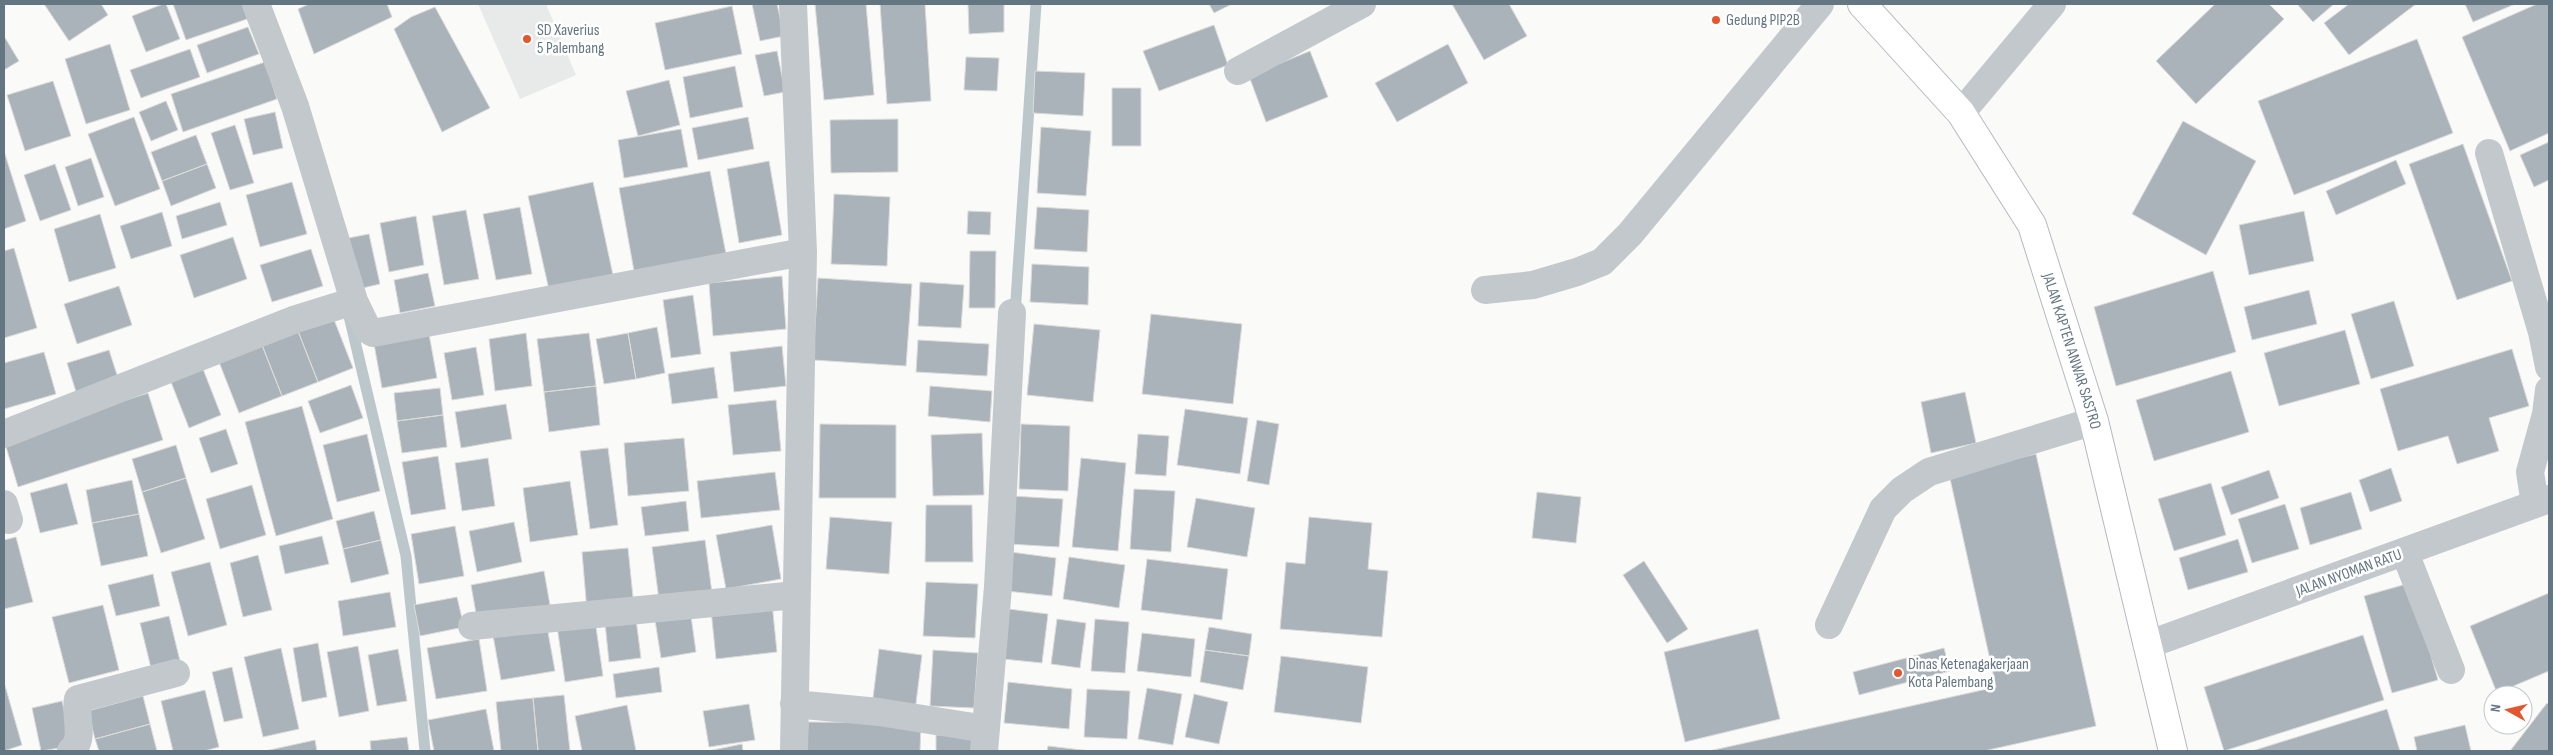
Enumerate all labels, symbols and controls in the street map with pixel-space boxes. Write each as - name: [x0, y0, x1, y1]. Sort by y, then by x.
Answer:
- place label: Gedung PIP2B: [1726, 11, 1800, 30]
- marker: Gedung PIP2B: [1710, 14, 1722, 26]
- place label: SD Xaverius 5 Palembang: [537, 21, 604, 58]
- marker: SD Xaverius 5 Palembang: [521, 33, 533, 45]
- street label: JALAN KAPTEN ANWAR SASTRO: [2038, 270, 2105, 431]
- street label: JALAN NYOMAN RATU: [2293, 545, 2404, 601]
- place label: Dinas Ketenagakerjaan Kota Palembang: [1908, 655, 2029, 692]
- marker: Dinas Ketenagakerjaan Kota Palembang: [1892, 667, 1904, 679]
- north arrow: [2483, 685, 2533, 735]
- text: N: [2487, 703, 2505, 713]

